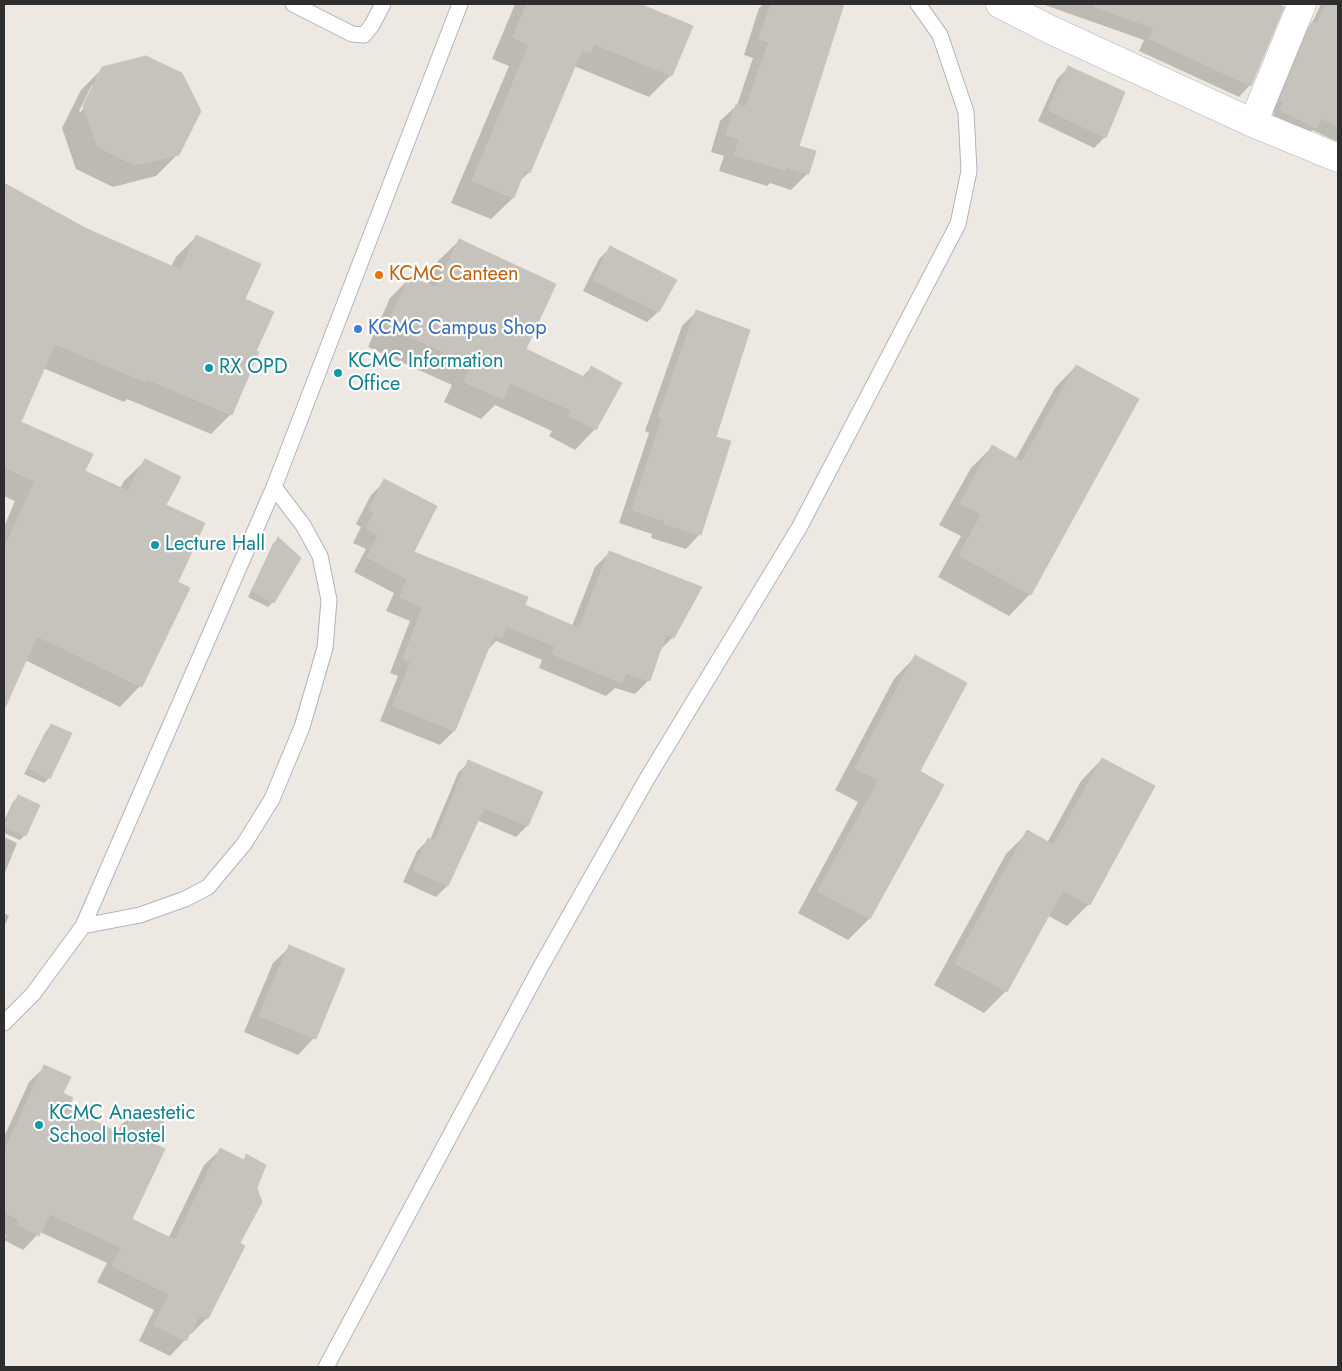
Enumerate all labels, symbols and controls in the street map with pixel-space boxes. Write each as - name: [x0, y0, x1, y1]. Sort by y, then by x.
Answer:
- place label: KCMC Canteen: [389, 263, 519, 287]
- marker: KCMC Canteen: [373, 269, 385, 281]
- place label: KCMC Campus Shop: [368, 317, 547, 341]
- marker: KCMC Campus Shop: [352, 323, 364, 335]
- place label: KCMC Information Office: [348, 350, 503, 397]
- place label: RX OPD: [219, 356, 288, 380]
- marker: RX OPD: [203, 362, 215, 374]
- marker: KCMC Information Office: [332, 367, 344, 379]
- place label: Lecture Hall: [165, 533, 265, 557]
- marker: Lecture Hall: [149, 539, 161, 551]
- place label: KCMC Anaestetic School Hostel: [49, 1102, 195, 1149]
- marker: KCMC Anaestetic School Hostel: [33, 1119, 45, 1131]

